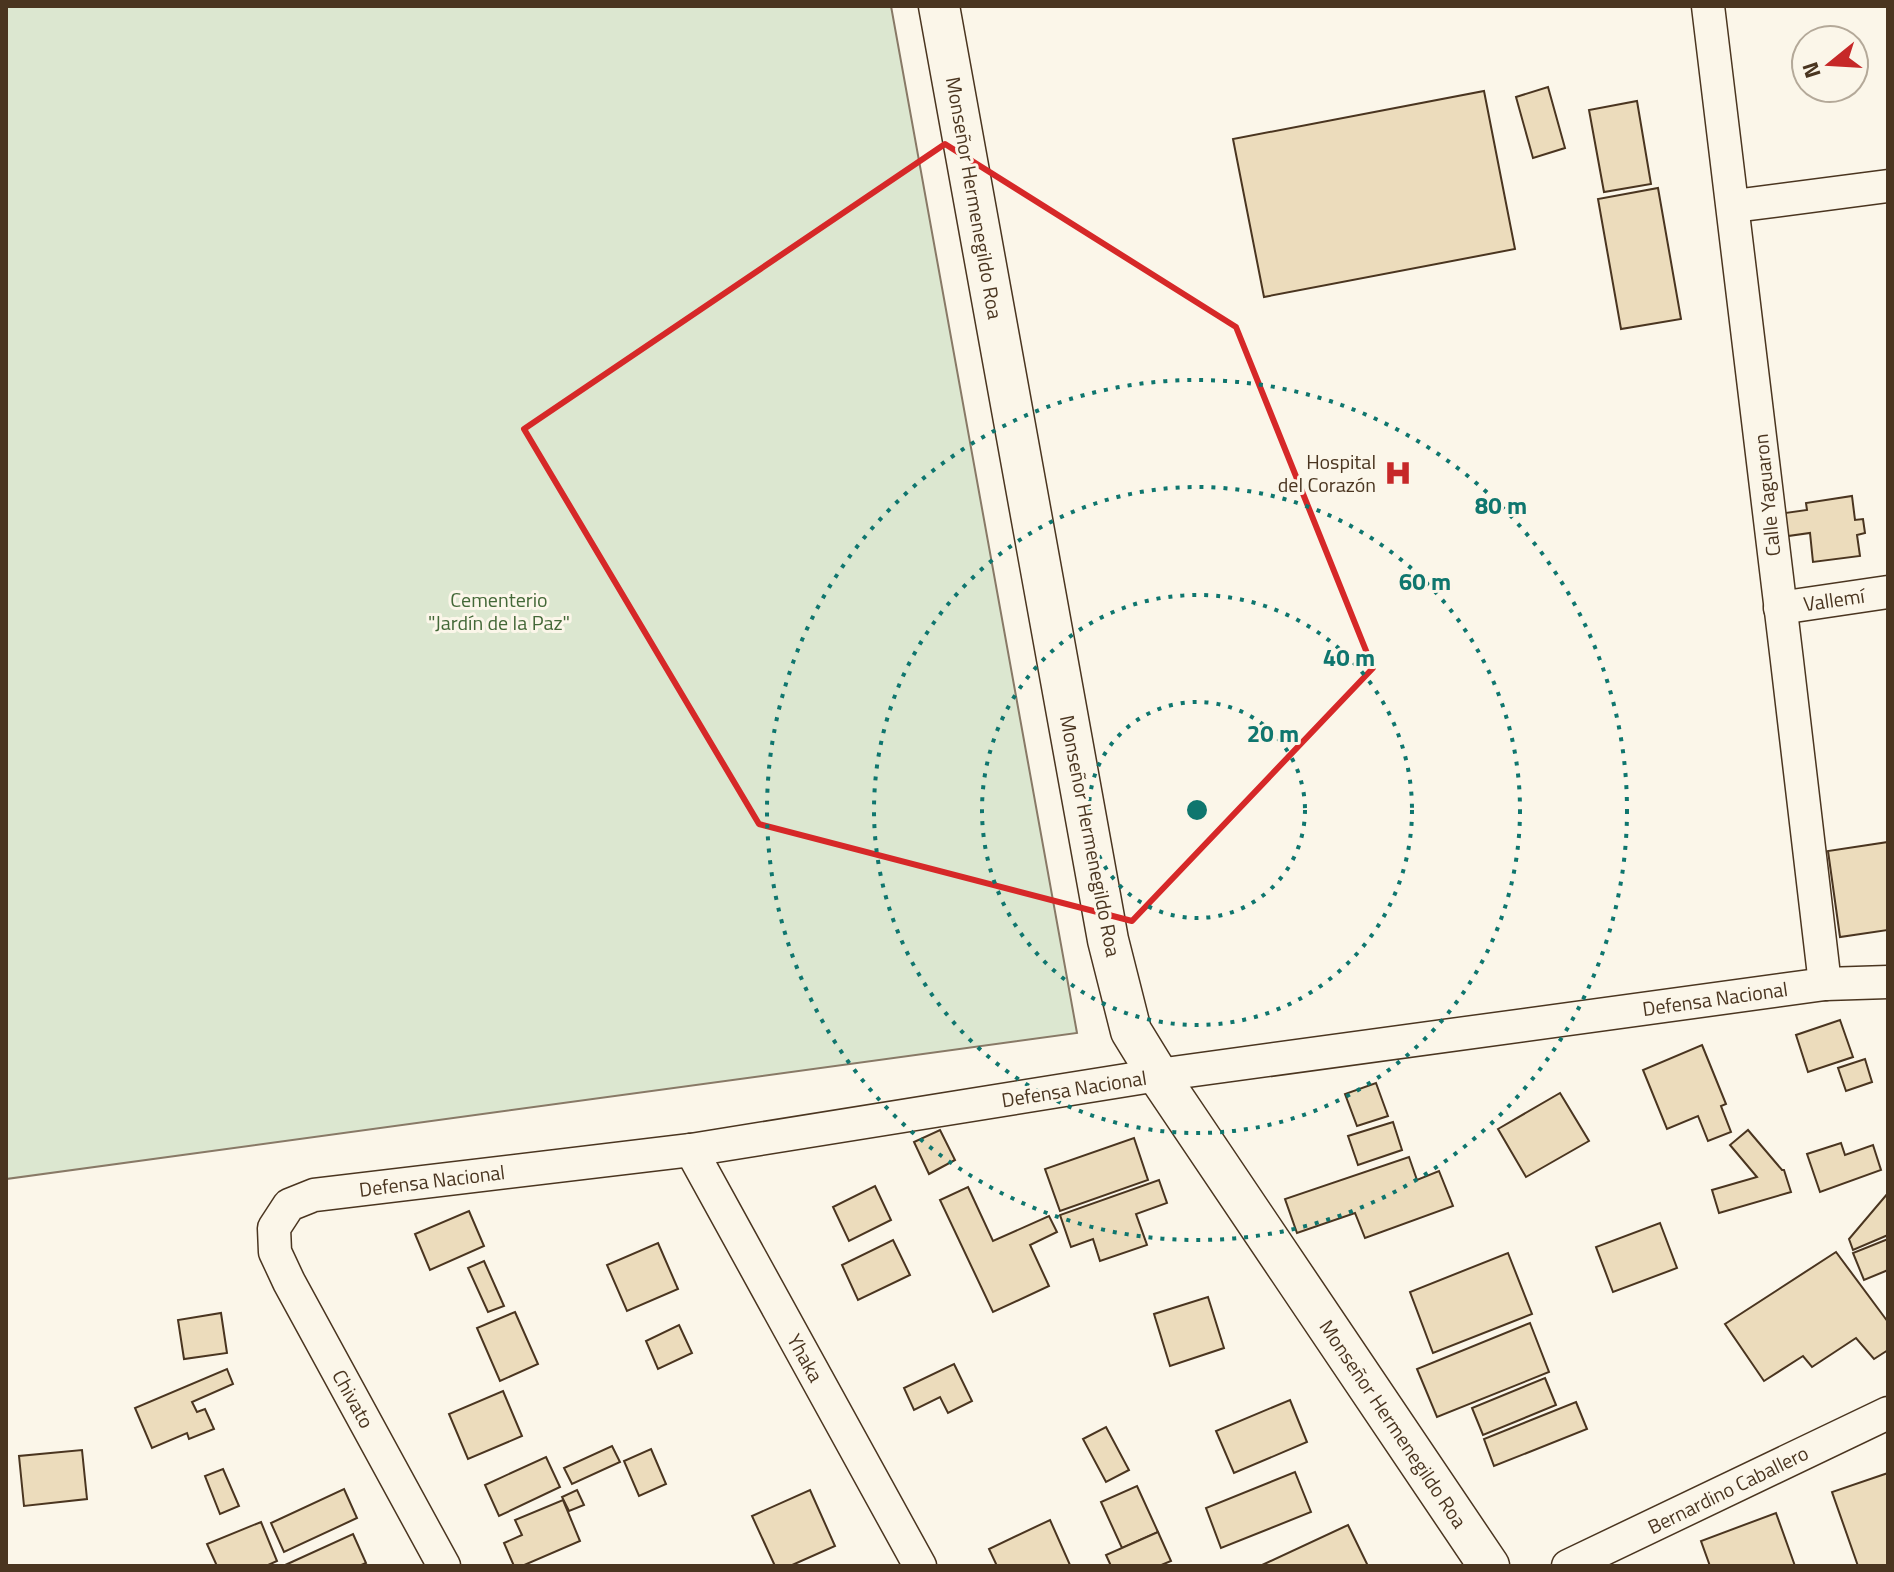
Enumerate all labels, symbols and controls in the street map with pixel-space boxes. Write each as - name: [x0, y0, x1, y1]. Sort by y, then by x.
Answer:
- north arrow: [1790, 24, 1870, 104]
- text: N: [1792, 58, 1830, 83]
- street label: Monseñor Hermenegildo Roa: [938, 74, 1011, 322]
- street label: Calle Yaguaron: [1745, 432, 1788, 558]
- place label: Hospital del Corazón: [1278, 446, 1376, 500]
- hospital icon: Hospital del Corazón: [1383, 458, 1413, 488]
- text: 80 m: [1475, 487, 1527, 523]
- text: 60 m: [1399, 563, 1451, 599]
- street label: Vallemí: [1801, 580, 1868, 619]
- park label: Cementerio "Jardín de la Paz": [428, 584, 570, 638]
- text: 40 m: [1323, 639, 1375, 675]
- street label: Monseñor Hermenegildo Roa: [1052, 712, 1129, 959]
- text: 20 m: [1247, 715, 1299, 751]
- centre of rings: [1183, 796, 1211, 824]
- street label: Defensa Nacional: [1640, 973, 1790, 1024]
- street label: Defensa Nacional: [999, 1062, 1149, 1115]
- street label: Defensa Nacional: [357, 1156, 507, 1205]
- street label: Monseñor Hermenegildo Roa: [1312, 1313, 1475, 1534]
- street label: Yhaka: [780, 1328, 831, 1388]
- street label: Chivato: [325, 1364, 382, 1434]
- street label: Bernardino Caballero: [1642, 1437, 1813, 1542]

